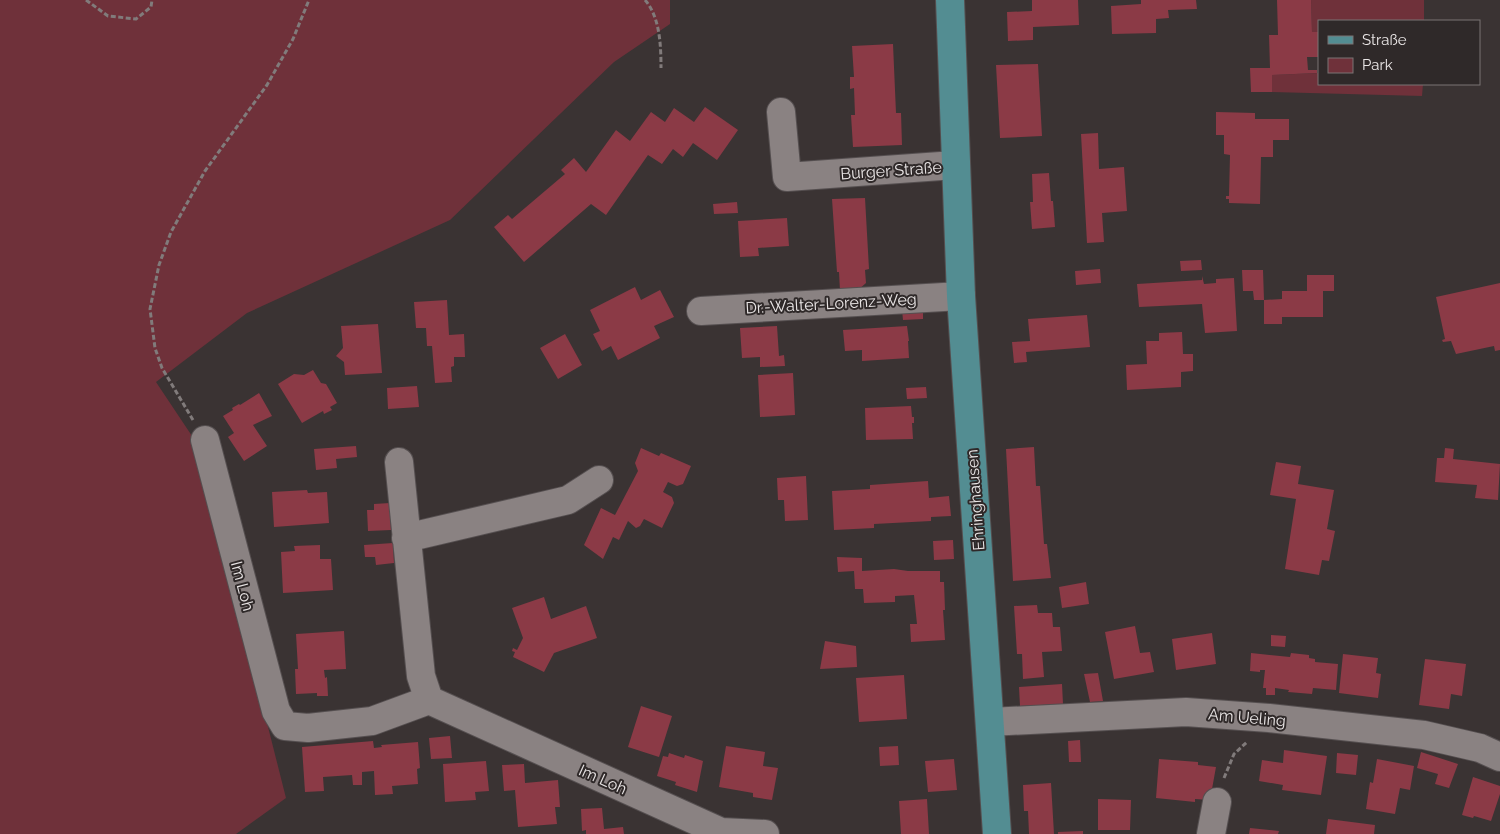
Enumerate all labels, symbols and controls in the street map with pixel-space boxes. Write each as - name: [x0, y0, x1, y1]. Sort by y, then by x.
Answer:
- legend: [1318, 20, 1480, 85]
- text: Straße: [1362, 31, 1407, 49]
- text: Park: [1362, 56, 1393, 74]
- street label: Burger Straße: [840, 157, 942, 184]
- street label: Dr.-Walter-Lorenz-Weg: [745, 290, 917, 317]
- street label: Ehringhausen: [962, 449, 989, 551]
- street label: Im Loh: [227, 559, 258, 613]
- street label: Am Ueling: [1207, 705, 1287, 730]
- street label: Im Loh: [576, 760, 630, 798]

